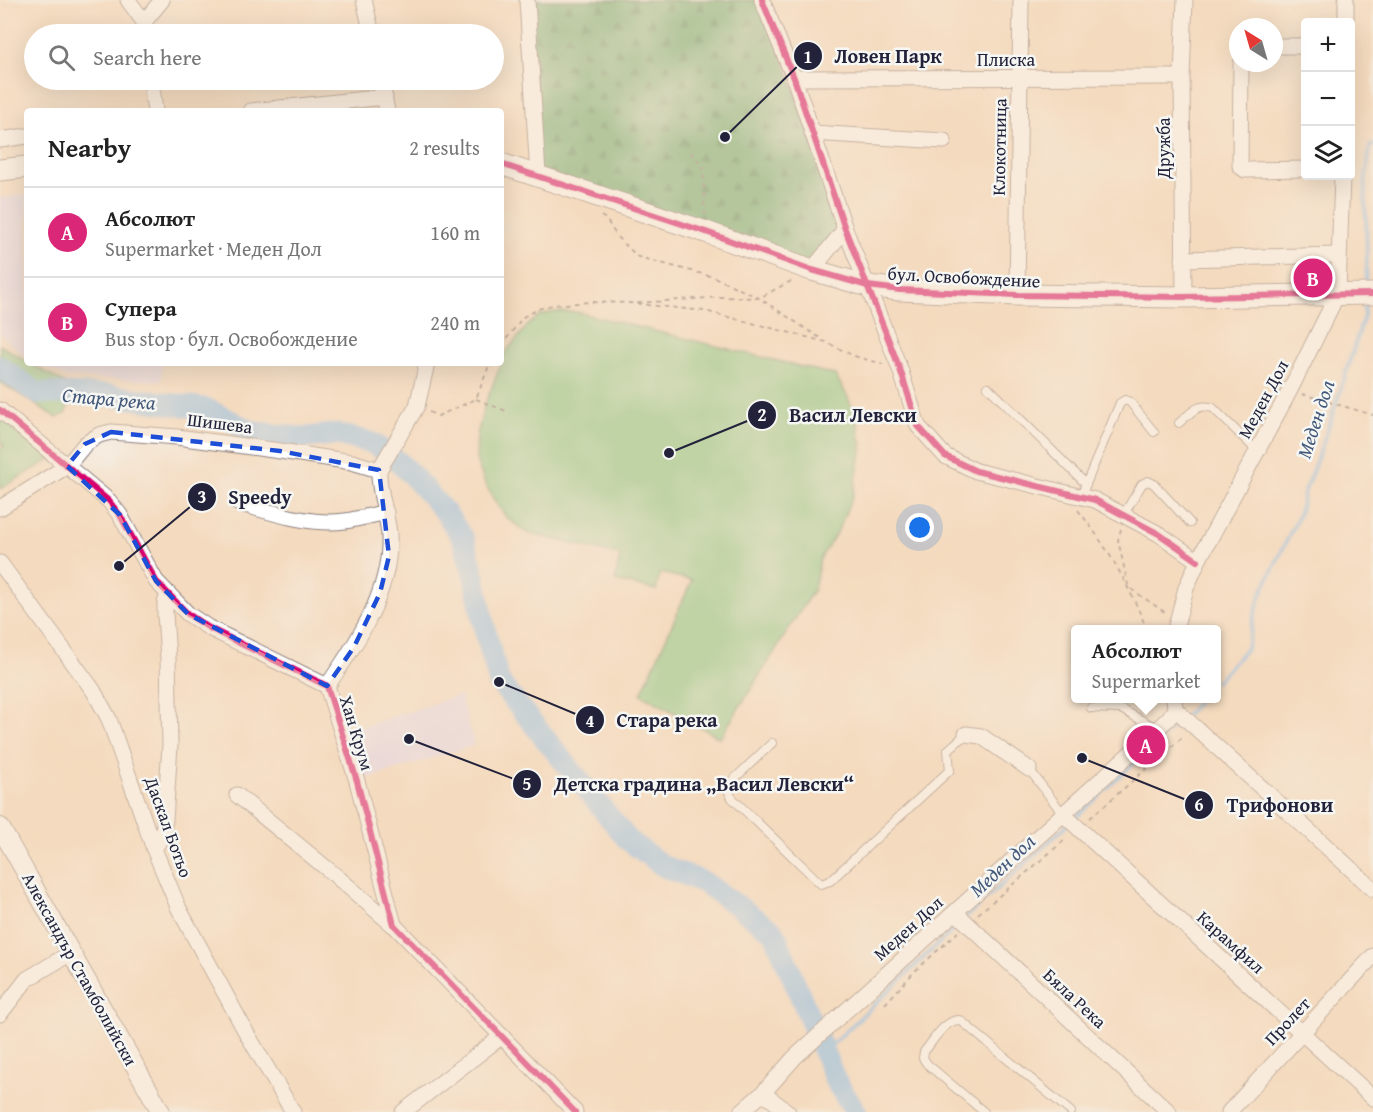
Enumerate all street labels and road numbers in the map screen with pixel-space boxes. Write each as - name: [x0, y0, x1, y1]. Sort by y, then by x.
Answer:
- street label: Плиска: [977, 46, 1036, 73]
- street label: Клокотница: [985, 98, 1013, 196]
- street label: Дружба: [1150, 117, 1177, 180]
- street label: бул. Освобождение: [887, 260, 1041, 294]
- street label: Меден Дол: [1231, 355, 1295, 443]
- street label: Шишева: [186, 406, 254, 440]
- street label: Хан Крум: [333, 692, 381, 774]
- street label: Даскал Ботьо: [138, 772, 200, 881]
- street label: Александър Стамболийски: [15, 867, 145, 1071]
- street label: Меден Дол: [867, 889, 949, 967]
- street label: Карамфил: [1191, 904, 1271, 980]
- street label: Бяла Река: [1037, 962, 1113, 1035]
- street label: Пролет: [1258, 991, 1317, 1051]

